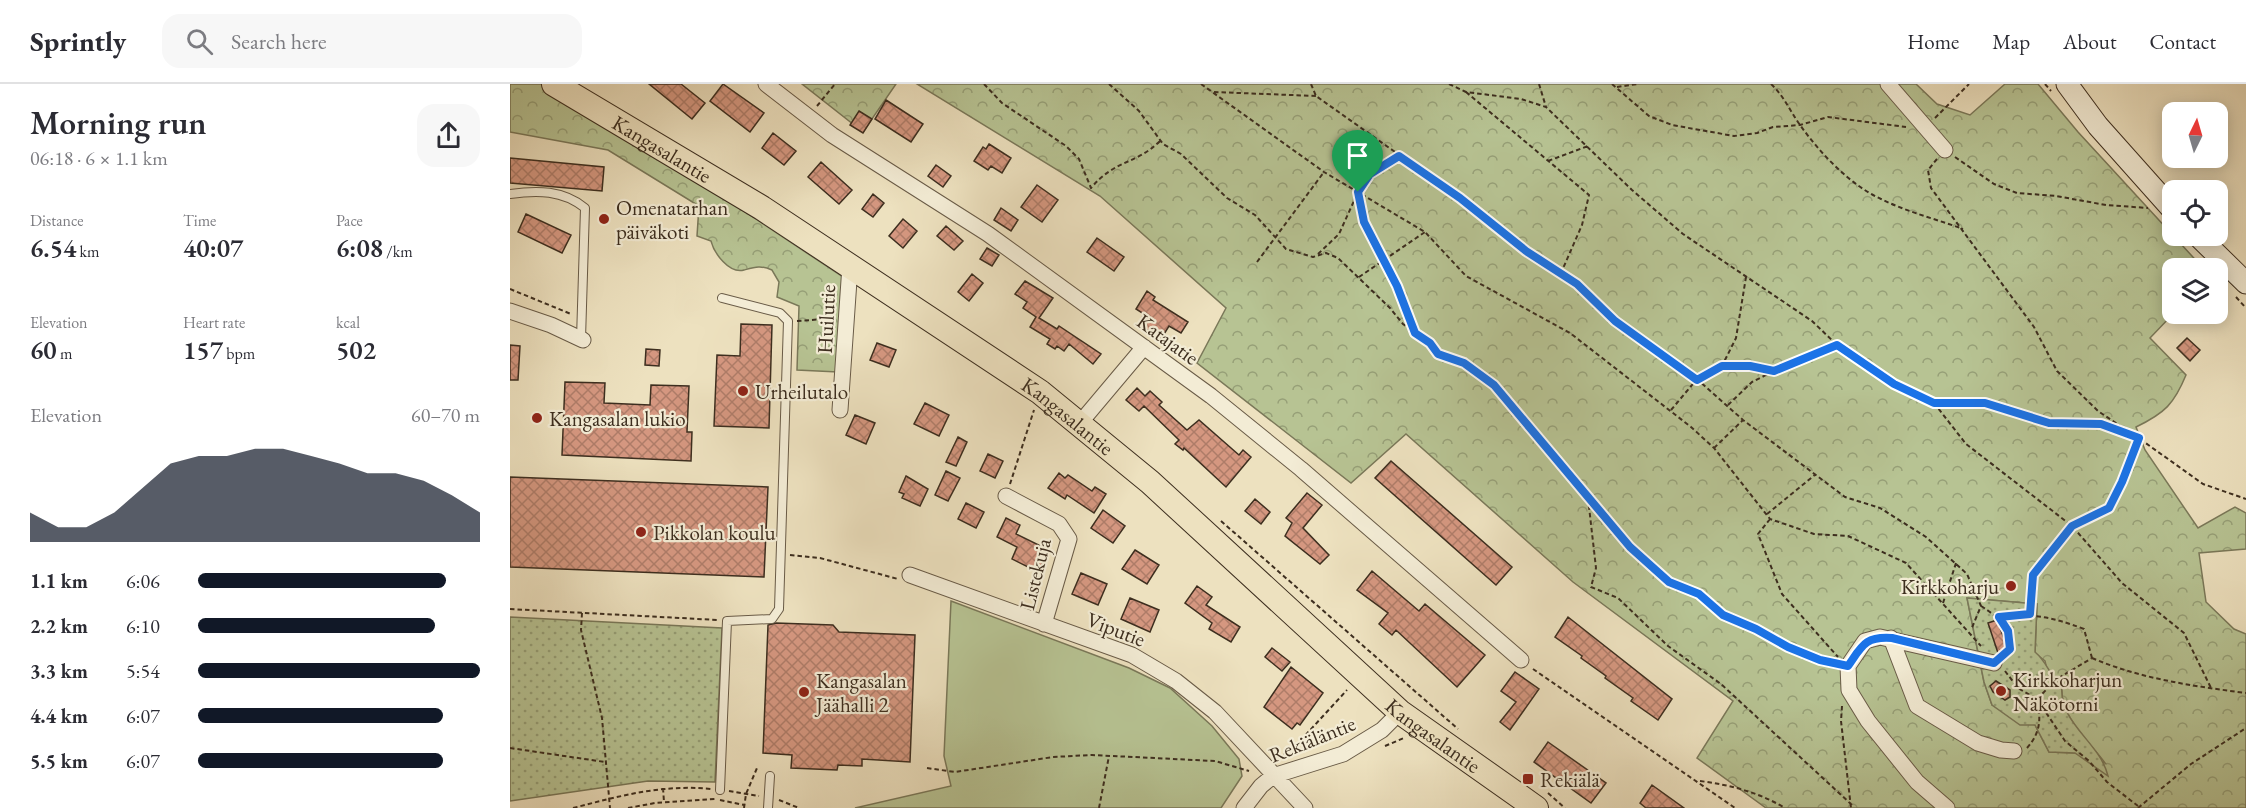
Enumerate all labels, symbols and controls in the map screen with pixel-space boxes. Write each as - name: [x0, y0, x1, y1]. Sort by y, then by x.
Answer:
- search box: [162, 14, 582, 68]
- text: Sprintly: [30, 23, 126, 59]
- icon: search: [183, 25, 216, 58]
- text: Search here: [231, 27, 327, 56]
- text: Home: [1907, 28, 1959, 55]
- text: Map: [1992, 28, 2030, 55]
- text: About: [2063, 28, 2116, 55]
- text: Contact: [2149, 28, 2216, 55]
- text: Morning run: [30, 101, 207, 144]
- north arrow: [2162, 102, 2228, 168]
- map controls: [2162, 102, 2228, 324]
- button: share: [417, 104, 480, 167]
- street label: Kangasalantie: [608, 109, 717, 189]
- pin: [1332, 130, 1383, 192]
- icon: arrive: [1341, 139, 1374, 172]
- text: 06:18 · 6 × 1.1 km: [30, 145, 168, 171]
- button: locate: [2162, 180, 2228, 246]
- place label: Omenatarhan päiväkoti: [616, 194, 728, 245]
- text: Distance: [30, 210, 83, 231]
- text: Time: [183, 210, 216, 231]
- text: Pace: [336, 210, 363, 231]
- marker: Omenatarhan päiväkoti: [597, 212, 611, 226]
- text: 6.54: [30, 231, 76, 265]
- text: 40:07: [183, 231, 243, 265]
- text: 6:08: [336, 231, 383, 265]
- text: km: [76, 241, 99, 262]
- text: /km: [383, 241, 413, 262]
- button: layers: [2162, 258, 2228, 324]
- street label: Huilutie: [811, 284, 841, 354]
- street label: Katajatie: [1132, 307, 1204, 371]
- text: Elevation: [30, 312, 88, 333]
- text: Heart rate: [183, 312, 245, 333]
- text: kcal: [336, 312, 360, 333]
- text: 60: [30, 333, 57, 367]
- text: 157: [183, 333, 223, 367]
- text: 502: [336, 333, 376, 367]
- text: m: [57, 343, 72, 364]
- text: bpm: [223, 343, 255, 364]
- street label: Kangasalantie: [1017, 370, 1120, 461]
- place label: Urheilutalo: [755, 378, 848, 405]
- marker: Urheilutalo: [736, 384, 750, 398]
- text: Elevation: [30, 402, 102, 428]
- text: 60–70 m: [411, 402, 480, 428]
- place label: Kangasalan lukio: [549, 405, 686, 432]
- marker: Kangasalan lukio: [530, 411, 544, 425]
- place label: Pikkolan koulu: [653, 519, 776, 546]
- marker: Pikkolan koulu: [634, 525, 648, 539]
- street label: Listekuja: [1013, 535, 1057, 613]
- text: 1.1 km: [30, 568, 88, 594]
- text: 6:06: [126, 568, 160, 594]
- place label: Kirkkoharju: [1901, 573, 1999, 600]
- marker: Kirkkoharju: [2004, 579, 2018, 593]
- street label: Viputie: [1083, 606, 1149, 652]
- text: 2.2 km: [30, 613, 88, 639]
- text: 6:10: [126, 613, 160, 639]
- text: 3.3 km: [30, 658, 88, 684]
- text: 5:54: [126, 658, 160, 684]
- place label: Kirkkoharjun Näkötorni: [2013, 666, 2122, 717]
- place label: Kangasalan Jäähalli 2: [814, 667, 907, 718]
- marker: Kirkkoharjun Näkötorni: [1994, 684, 2008, 698]
- marker: Kangasalan Jäähalli 2: [797, 685, 811, 699]
- street label: Kangasalantie: [1380, 692, 1486, 778]
- text: 4.4 km: [30, 703, 88, 729]
- text: 6:07: [126, 703, 160, 729]
- street label: Rekiäläntie: [1265, 709, 1359, 769]
- text: 5.5 km: [30, 748, 88, 774]
- text: 6:07: [126, 748, 160, 774]
- place label: Rekiälä: [1540, 766, 1601, 793]
- marker: Rekiälä: [1521, 772, 1535, 786]

